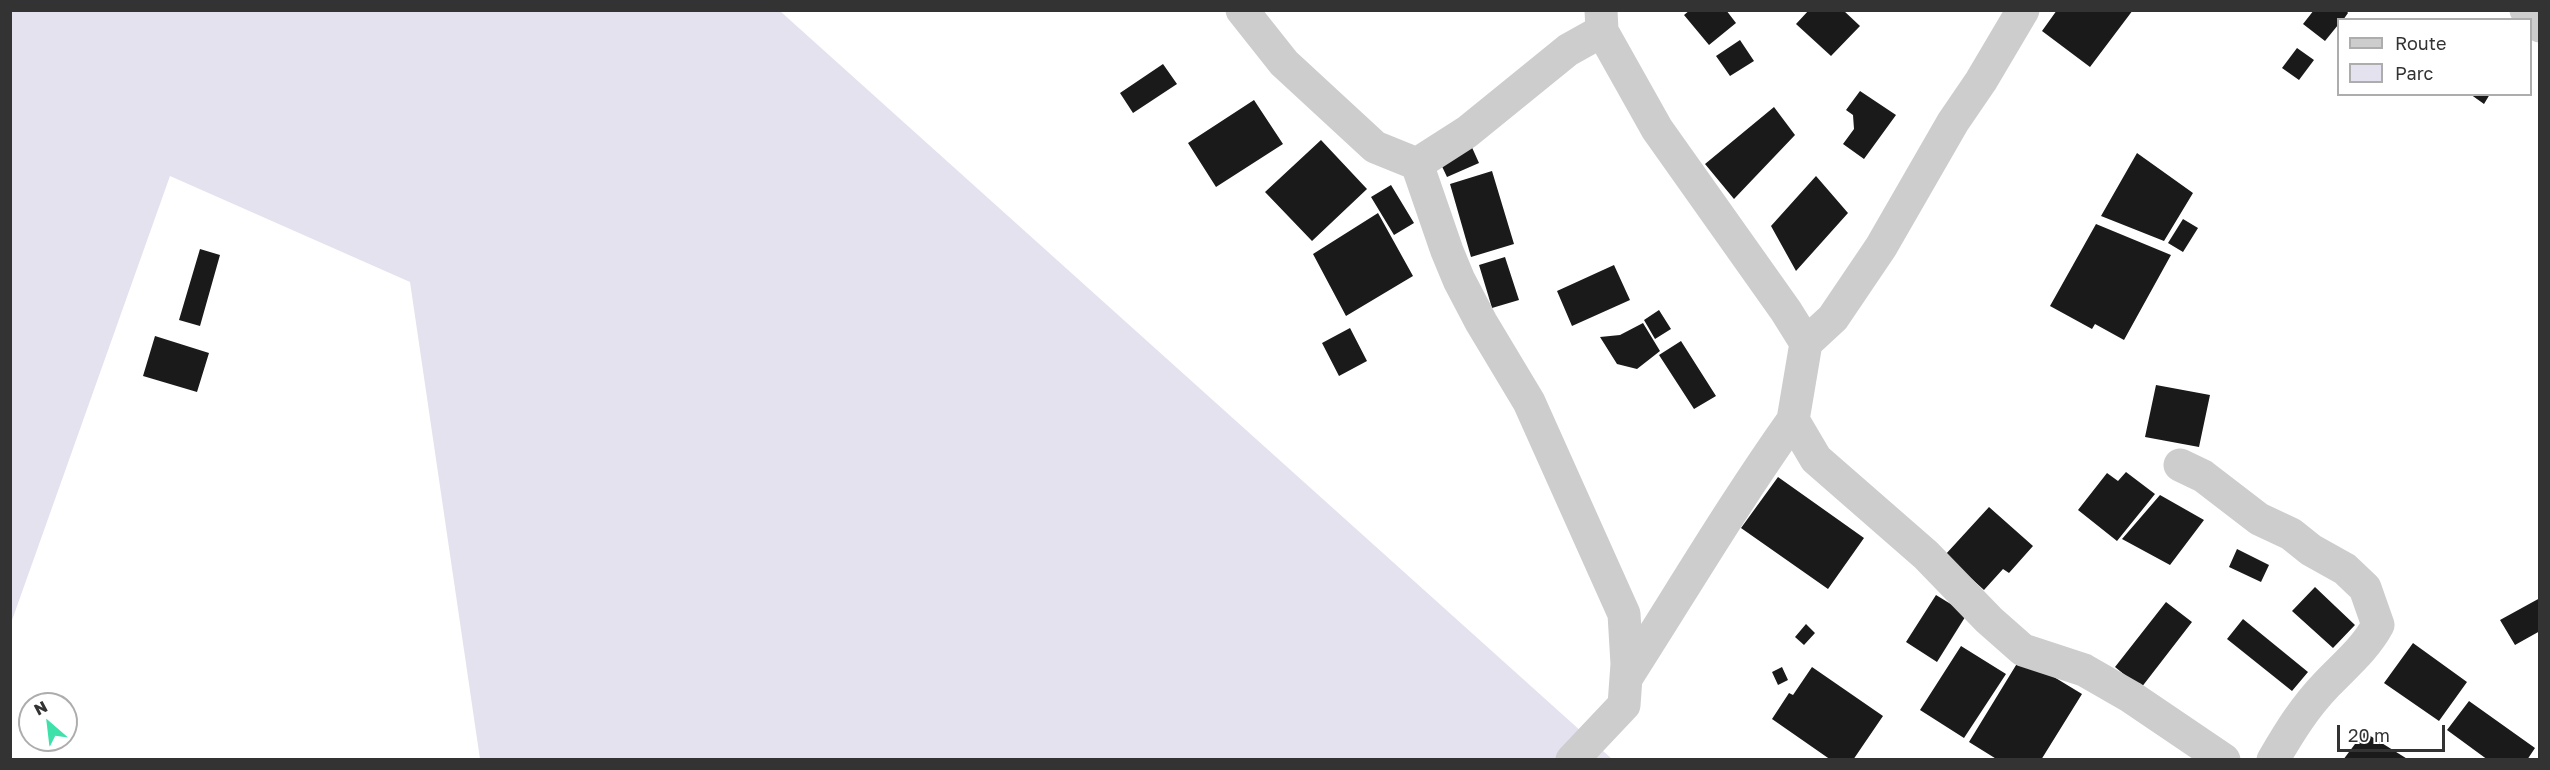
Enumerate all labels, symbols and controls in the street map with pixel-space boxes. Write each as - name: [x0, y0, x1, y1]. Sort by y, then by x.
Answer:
- legend: [2337, 18, 2532, 96]
- text: Route: [2395, 32, 2446, 54]
- text: Parc: [2395, 62, 2433, 84]
- north arrow: [18, 692, 78, 752]
- text: N: [30, 696, 51, 720]
- scale bar: [2340, 713, 2448, 751]
- text: 20 m: [2348, 724, 2390, 746]

